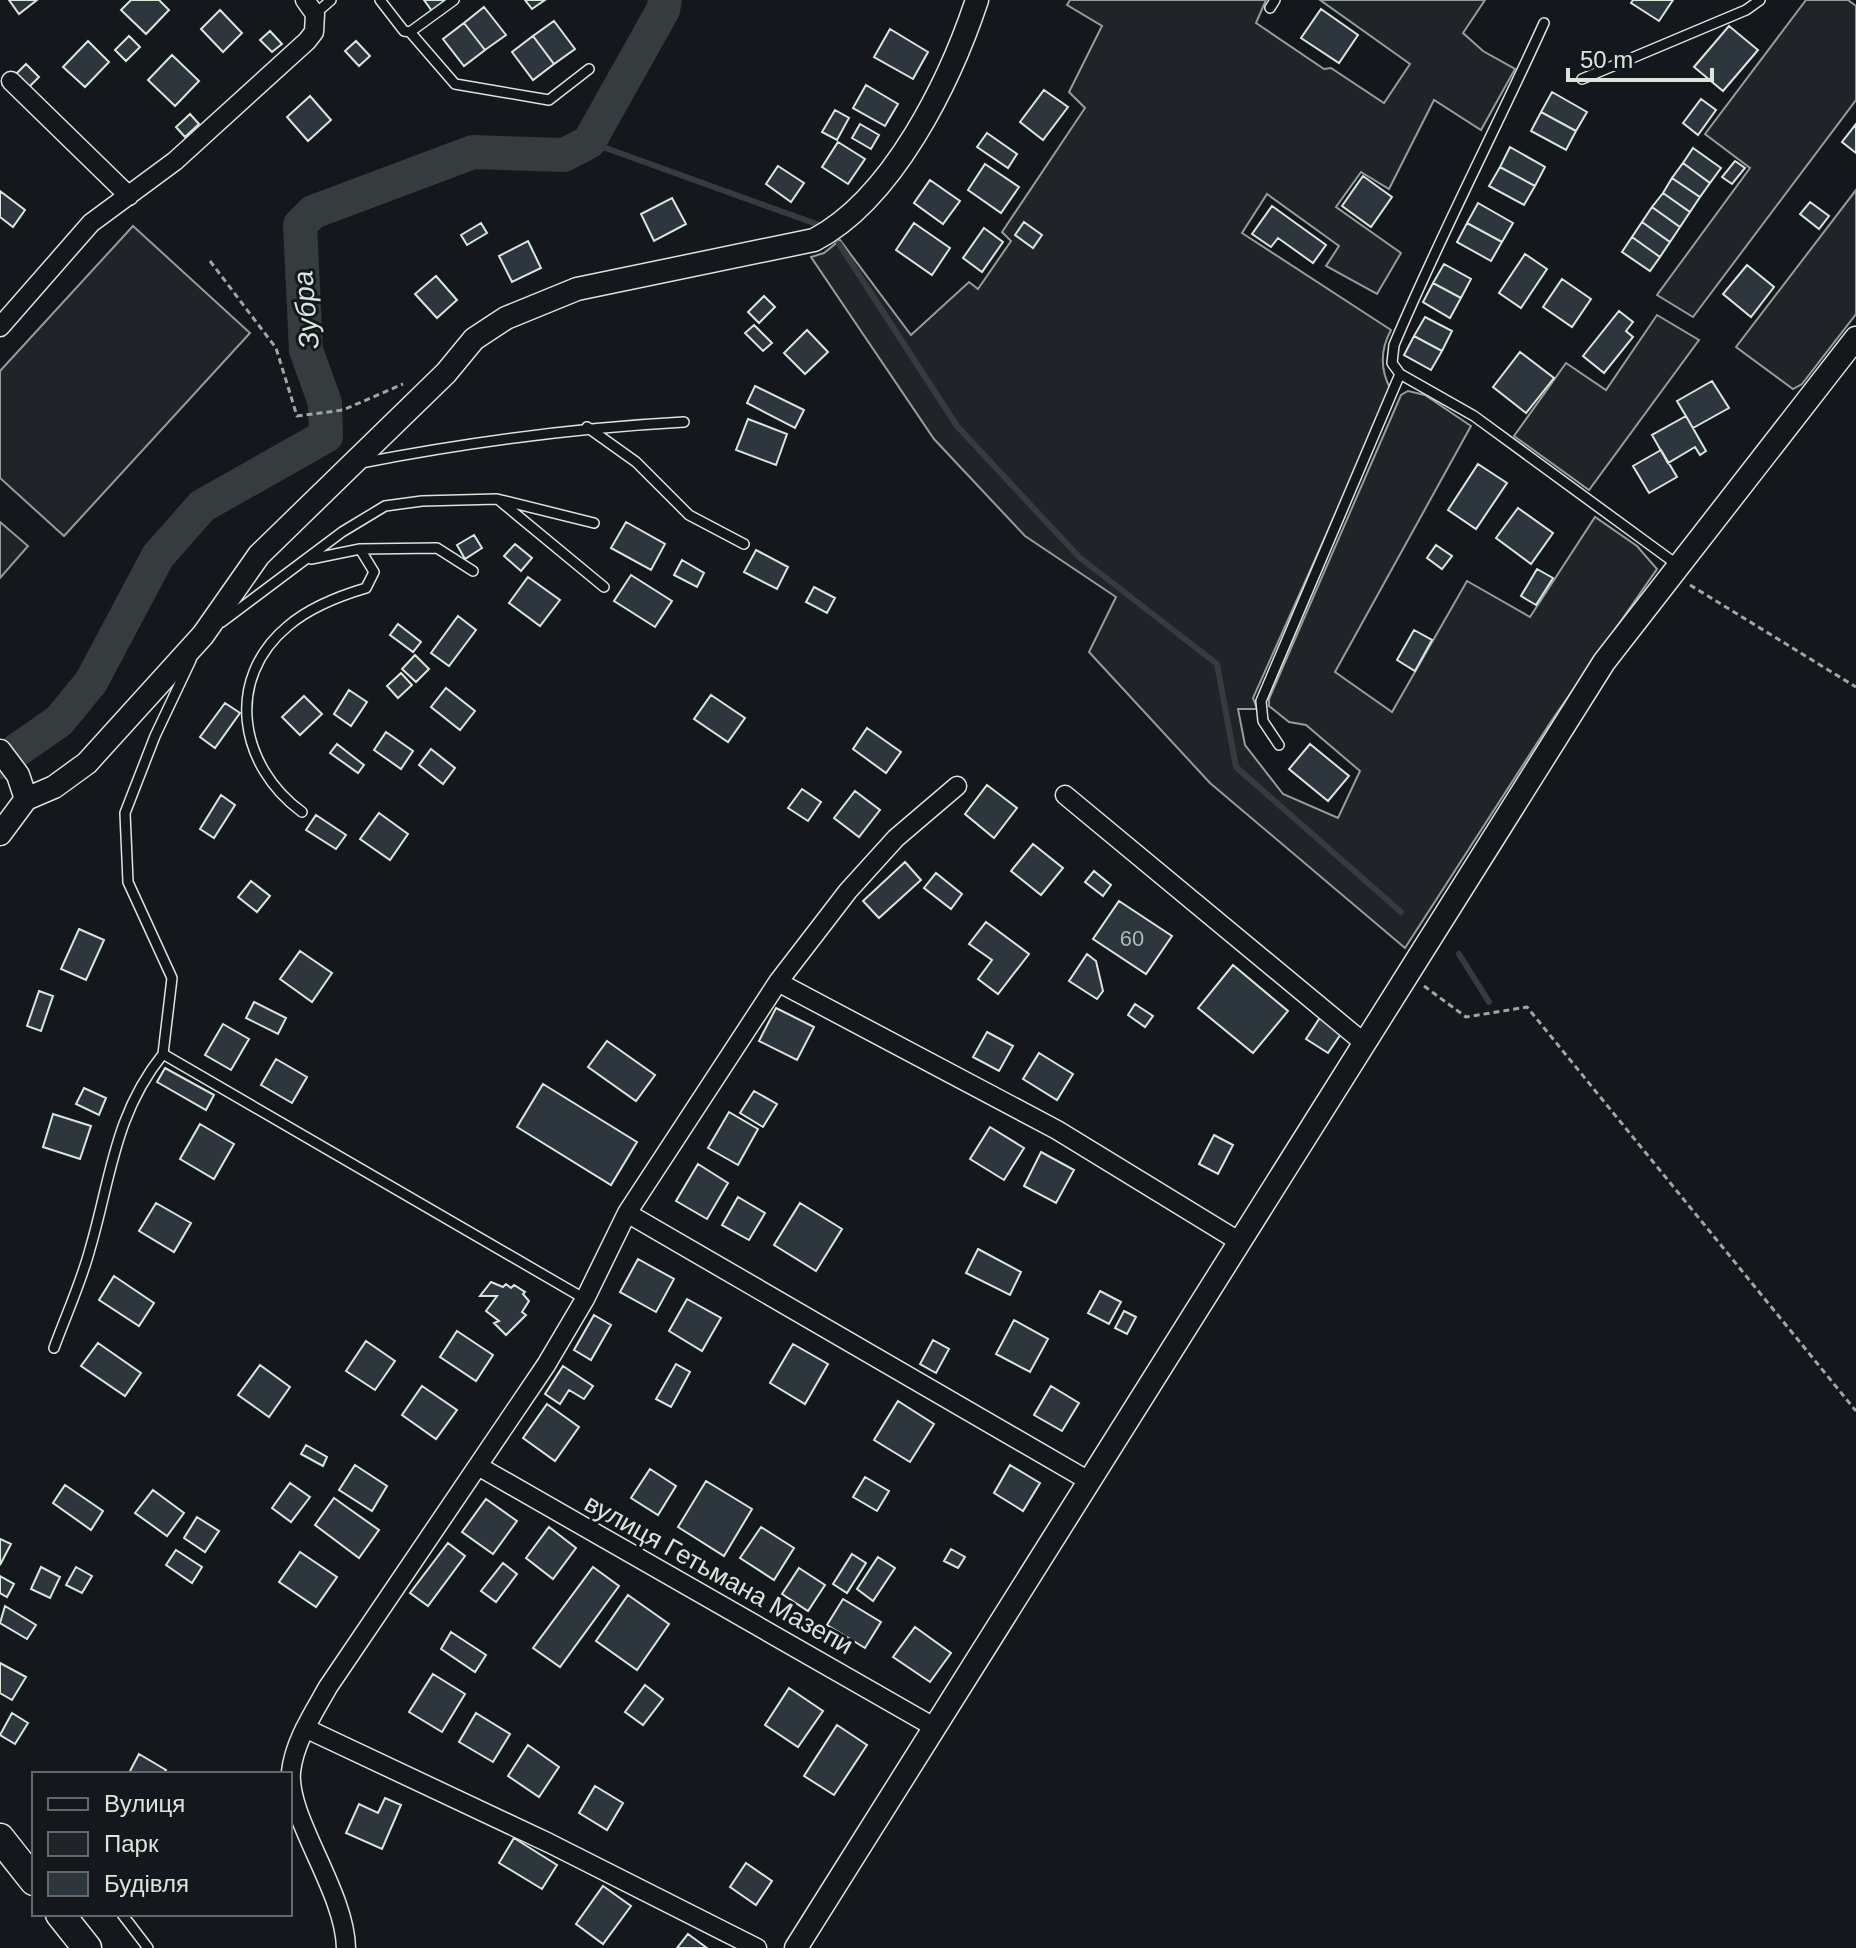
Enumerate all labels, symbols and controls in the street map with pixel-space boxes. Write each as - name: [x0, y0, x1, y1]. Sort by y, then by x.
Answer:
- scale bar: [1568, 32, 1712, 82]
- text: 50 m: [1580, 46, 1633, 73]
- water label: Зубра: [287, 269, 325, 351]
- house number: 60: [1120, 926, 1144, 951]
- street label: вулиця Гетьмана Мазепи: [580, 1488, 858, 1660]
- legend: [32, 1772, 292, 1916]
- text: Вулиця: [104, 1790, 185, 1817]
- text: Парк: [104, 1830, 159, 1857]
- text: Будівля: [104, 1870, 189, 1897]

